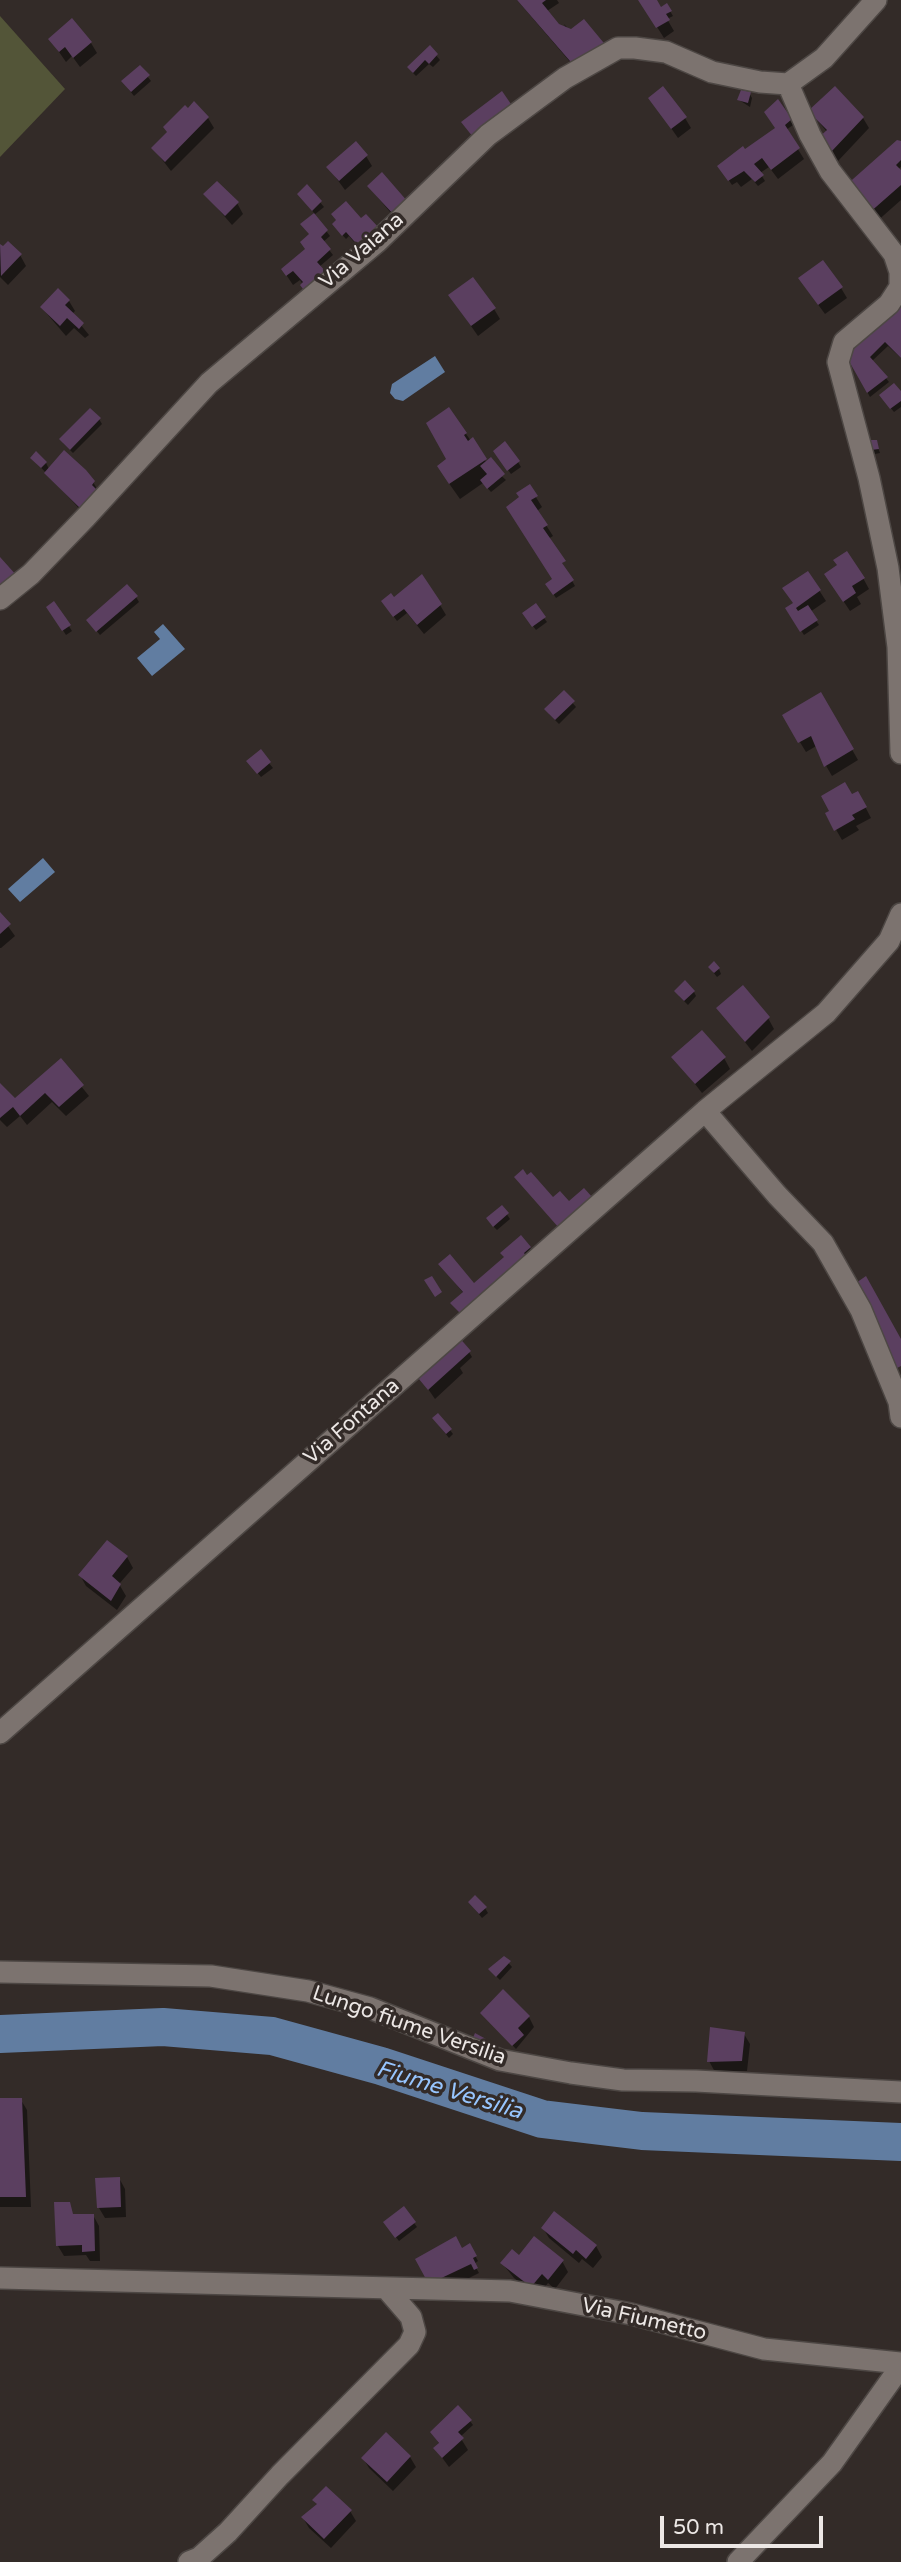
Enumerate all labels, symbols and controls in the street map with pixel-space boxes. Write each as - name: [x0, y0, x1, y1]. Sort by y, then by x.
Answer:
- street label: Via Vaiana: [315, 207, 409, 295]
- street label: Via Fontana: [299, 1374, 405, 1470]
- street label: Lungo fiume Versilia: [309, 1981, 509, 2071]
- water label: Fiume Versilia: [373, 2056, 525, 2126]
- street label: Via Fiumetto: [579, 2293, 709, 2347]
- scale bar: [663, 2502, 826, 2546]
- text: 50 m: [673, 2515, 724, 2540]

